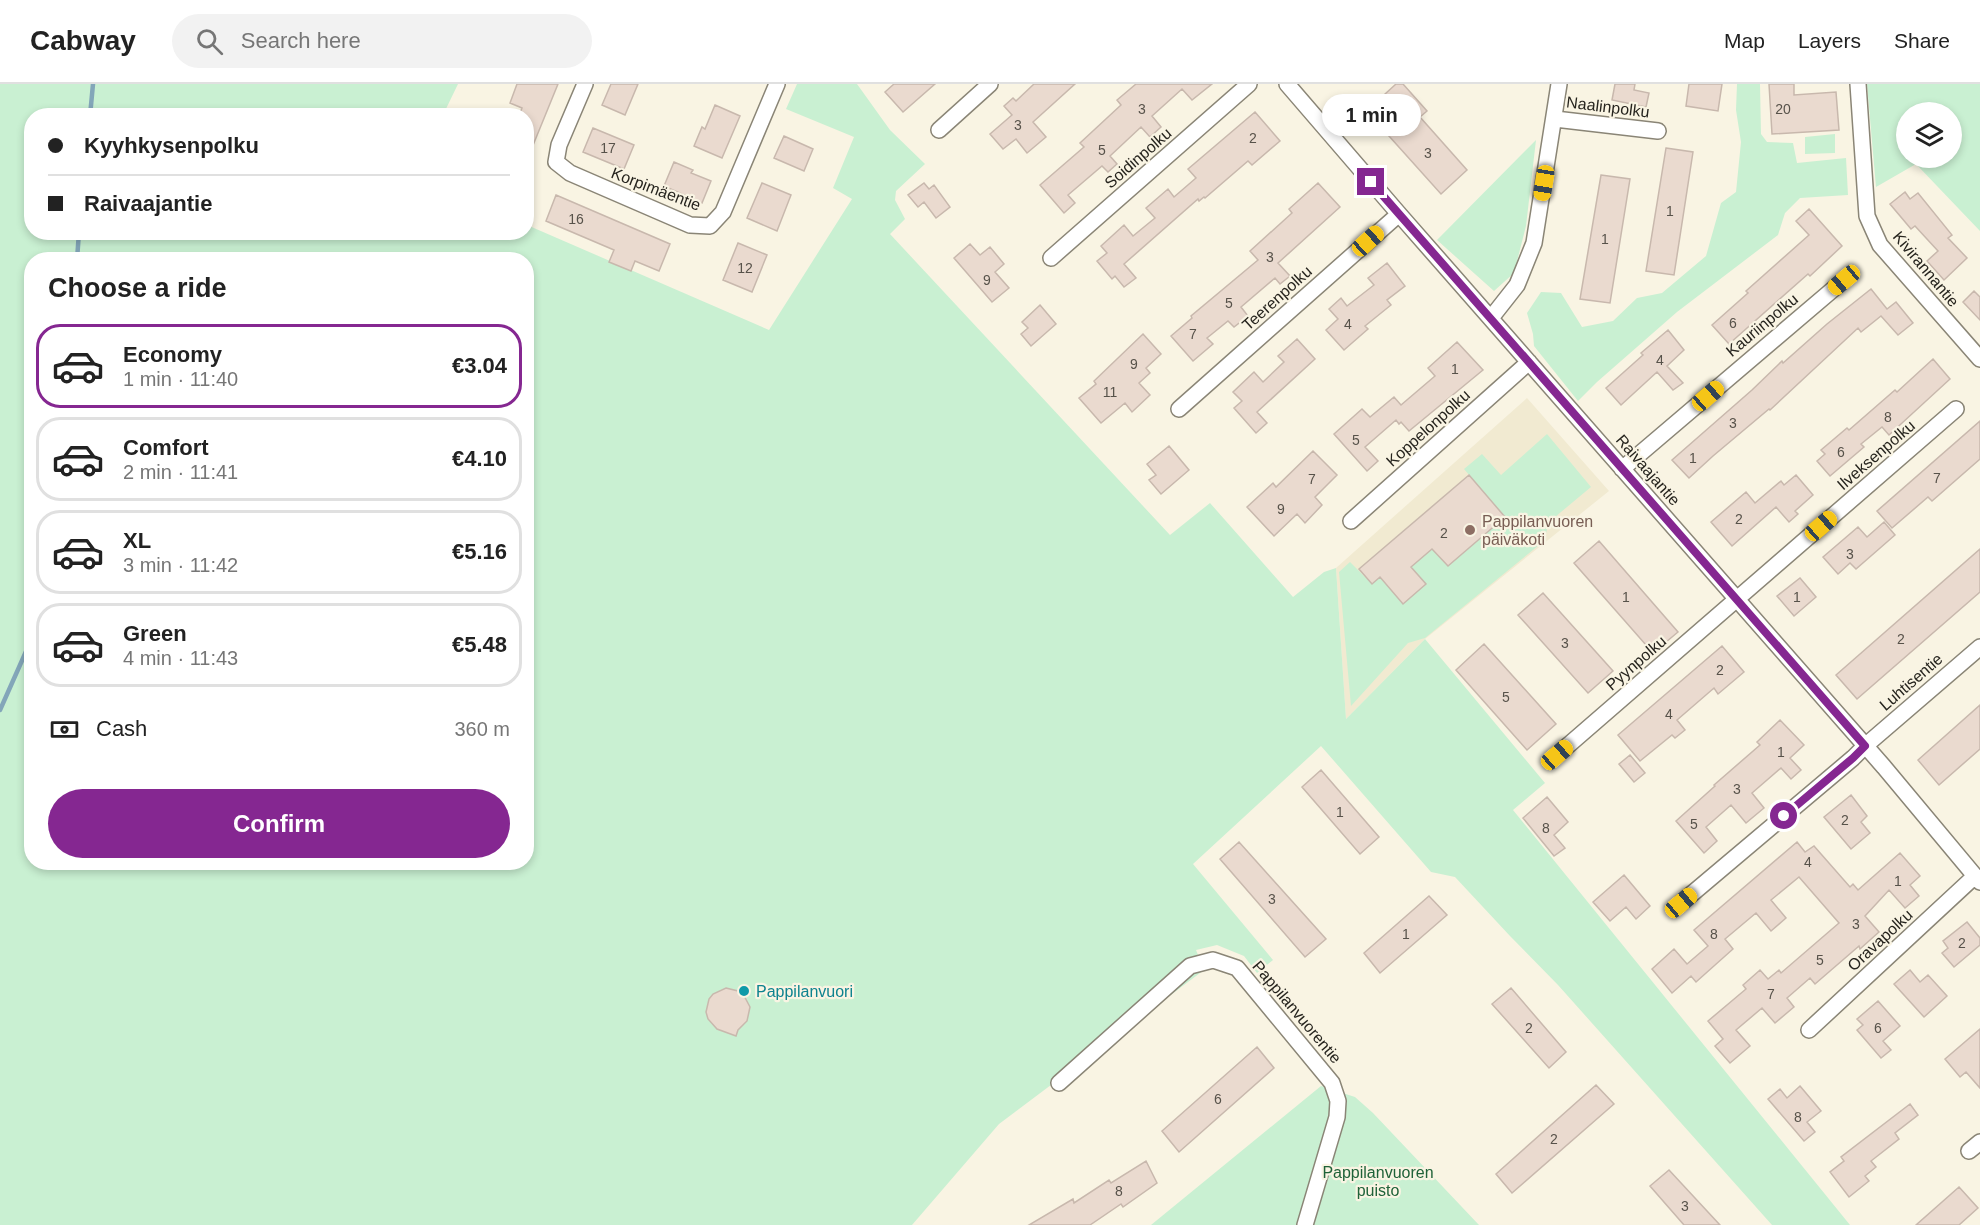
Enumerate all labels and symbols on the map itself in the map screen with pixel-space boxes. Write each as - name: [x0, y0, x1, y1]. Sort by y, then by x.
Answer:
- street label: Naalinpolku: [1565, 93, 1651, 121]
- callout: 1 min: [1322, 95, 1420, 137]
- house number: 3: [1138, 101, 1146, 117]
- house number: 20: [1775, 101, 1791, 117]
- house number: 3: [1014, 117, 1022, 133]
- street label: Soidinpolku: [1101, 124, 1175, 192]
- house number: 2: [1249, 130, 1257, 146]
- house number: 17: [600, 140, 616, 156]
- house number: 5: [1098, 142, 1106, 158]
- house number: 3: [1424, 145, 1432, 161]
- street label: Korpimäentie: [609, 164, 703, 214]
- car: [1532, 164, 1556, 202]
- route end: [1357, 168, 1384, 195]
- house number: 1: [1666, 203, 1674, 219]
- house number: 16: [568, 211, 584, 227]
- car: [1349, 222, 1387, 260]
- street label: Kivirannantie: [1890, 228, 1962, 310]
- house number: 1: [1601, 231, 1609, 247]
- house number: 3: [1266, 249, 1274, 265]
- house number: 12: [737, 260, 753, 276]
- car: [1824, 262, 1864, 298]
- street label: Teerenpolku: [1239, 263, 1315, 333]
- house number: 9: [983, 272, 991, 288]
- street label: Kauriinpolku: [1723, 290, 1801, 360]
- house number: 5: [1225, 295, 1233, 311]
- house number: 6: [1729, 315, 1737, 331]
- house number: 4: [1344, 316, 1352, 332]
- house number: 7: [1189, 326, 1197, 342]
- house number: 4: [1656, 352, 1664, 368]
- house number: 9: [1130, 356, 1138, 372]
- house number: 1: [1451, 361, 1459, 377]
- car: [1689, 377, 1727, 415]
- house number: 11: [1103, 384, 1117, 400]
- street label: Koppelonpolku: [1383, 386, 1473, 470]
- house number: 8: [1884, 409, 1892, 425]
- house number: 3: [1729, 415, 1737, 431]
- street label: Ilveksenpolku: [1834, 417, 1918, 493]
- street label: Raivaajantie: [1613, 431, 1683, 509]
- house number: 5: [1352, 432, 1360, 448]
- house number: 6: [1837, 444, 1845, 460]
- house number: 1: [1689, 450, 1697, 466]
- house number: 7: [1933, 470, 1941, 486]
- house number: 7: [1308, 471, 1316, 487]
- house number: 9: [1277, 501, 1285, 517]
- car: [1802, 507, 1840, 545]
- house number: 2: [1735, 511, 1743, 527]
- place label: Pappilanvuoren päiväkoti: [1482, 513, 1593, 548]
- marker: Pappilanvuoren päiväkoti: [1463, 523, 1477, 537]
- house number: 2: [1440, 525, 1448, 541]
- house number: 3: [1846, 546, 1854, 562]
- house number: 1: [1622, 589, 1630, 605]
- house number: 1: [1793, 589, 1801, 605]
- house number: 2: [1897, 631, 1905, 647]
- street label: Pyynpolku: [1603, 632, 1669, 694]
- house number: 3: [1561, 635, 1569, 651]
- street label: Luhtisentie: [1876, 650, 1946, 714]
- house number: 2: [1716, 662, 1724, 678]
- house number: 5: [1502, 689, 1510, 705]
- house number: 4: [1665, 706, 1673, 722]
- car: [1538, 736, 1576, 774]
- house number: 1: [1777, 744, 1785, 760]
- house number: 3: [1733, 781, 1741, 797]
- route start: [1770, 802, 1797, 829]
- house number: 1: [1336, 804, 1344, 820]
- house number: 2: [1841, 812, 1849, 828]
- house number: 5: [1690, 816, 1698, 832]
- house number: 8: [1542, 820, 1550, 836]
- house number: 4: [1804, 854, 1812, 870]
- house number: 1: [1894, 873, 1902, 889]
- car: [1661, 885, 1701, 921]
- house number: 3: [1268, 891, 1276, 907]
- street label: Oravapolku: [1844, 906, 1916, 974]
- house number: 3: [1852, 916, 1860, 932]
- house number: 1: [1402, 926, 1410, 942]
- house number: 8: [1710, 926, 1718, 942]
- house number: 2: [1958, 935, 1966, 951]
- house number: 5: [1816, 952, 1824, 968]
- street label: Pappilanvuorentie: [1249, 957, 1345, 1067]
- place label: Pappilanvuori: [756, 983, 853, 1000]
- marker: Pappilanvuori: [737, 984, 751, 998]
- house number: 7: [1767, 986, 1775, 1002]
- house number: 2: [1525, 1020, 1533, 1036]
- house number: 6: [1874, 1020, 1882, 1036]
- house number: 6: [1214, 1091, 1222, 1107]
- house number: 8: [1794, 1109, 1802, 1125]
- house number: 2: [1550, 1131, 1558, 1147]
- park label: Pappilanvuoren puisto: [1322, 1164, 1434, 1199]
- house number: 8: [1115, 1183, 1123, 1199]
- house number: 3: [1681, 1198, 1689, 1214]

